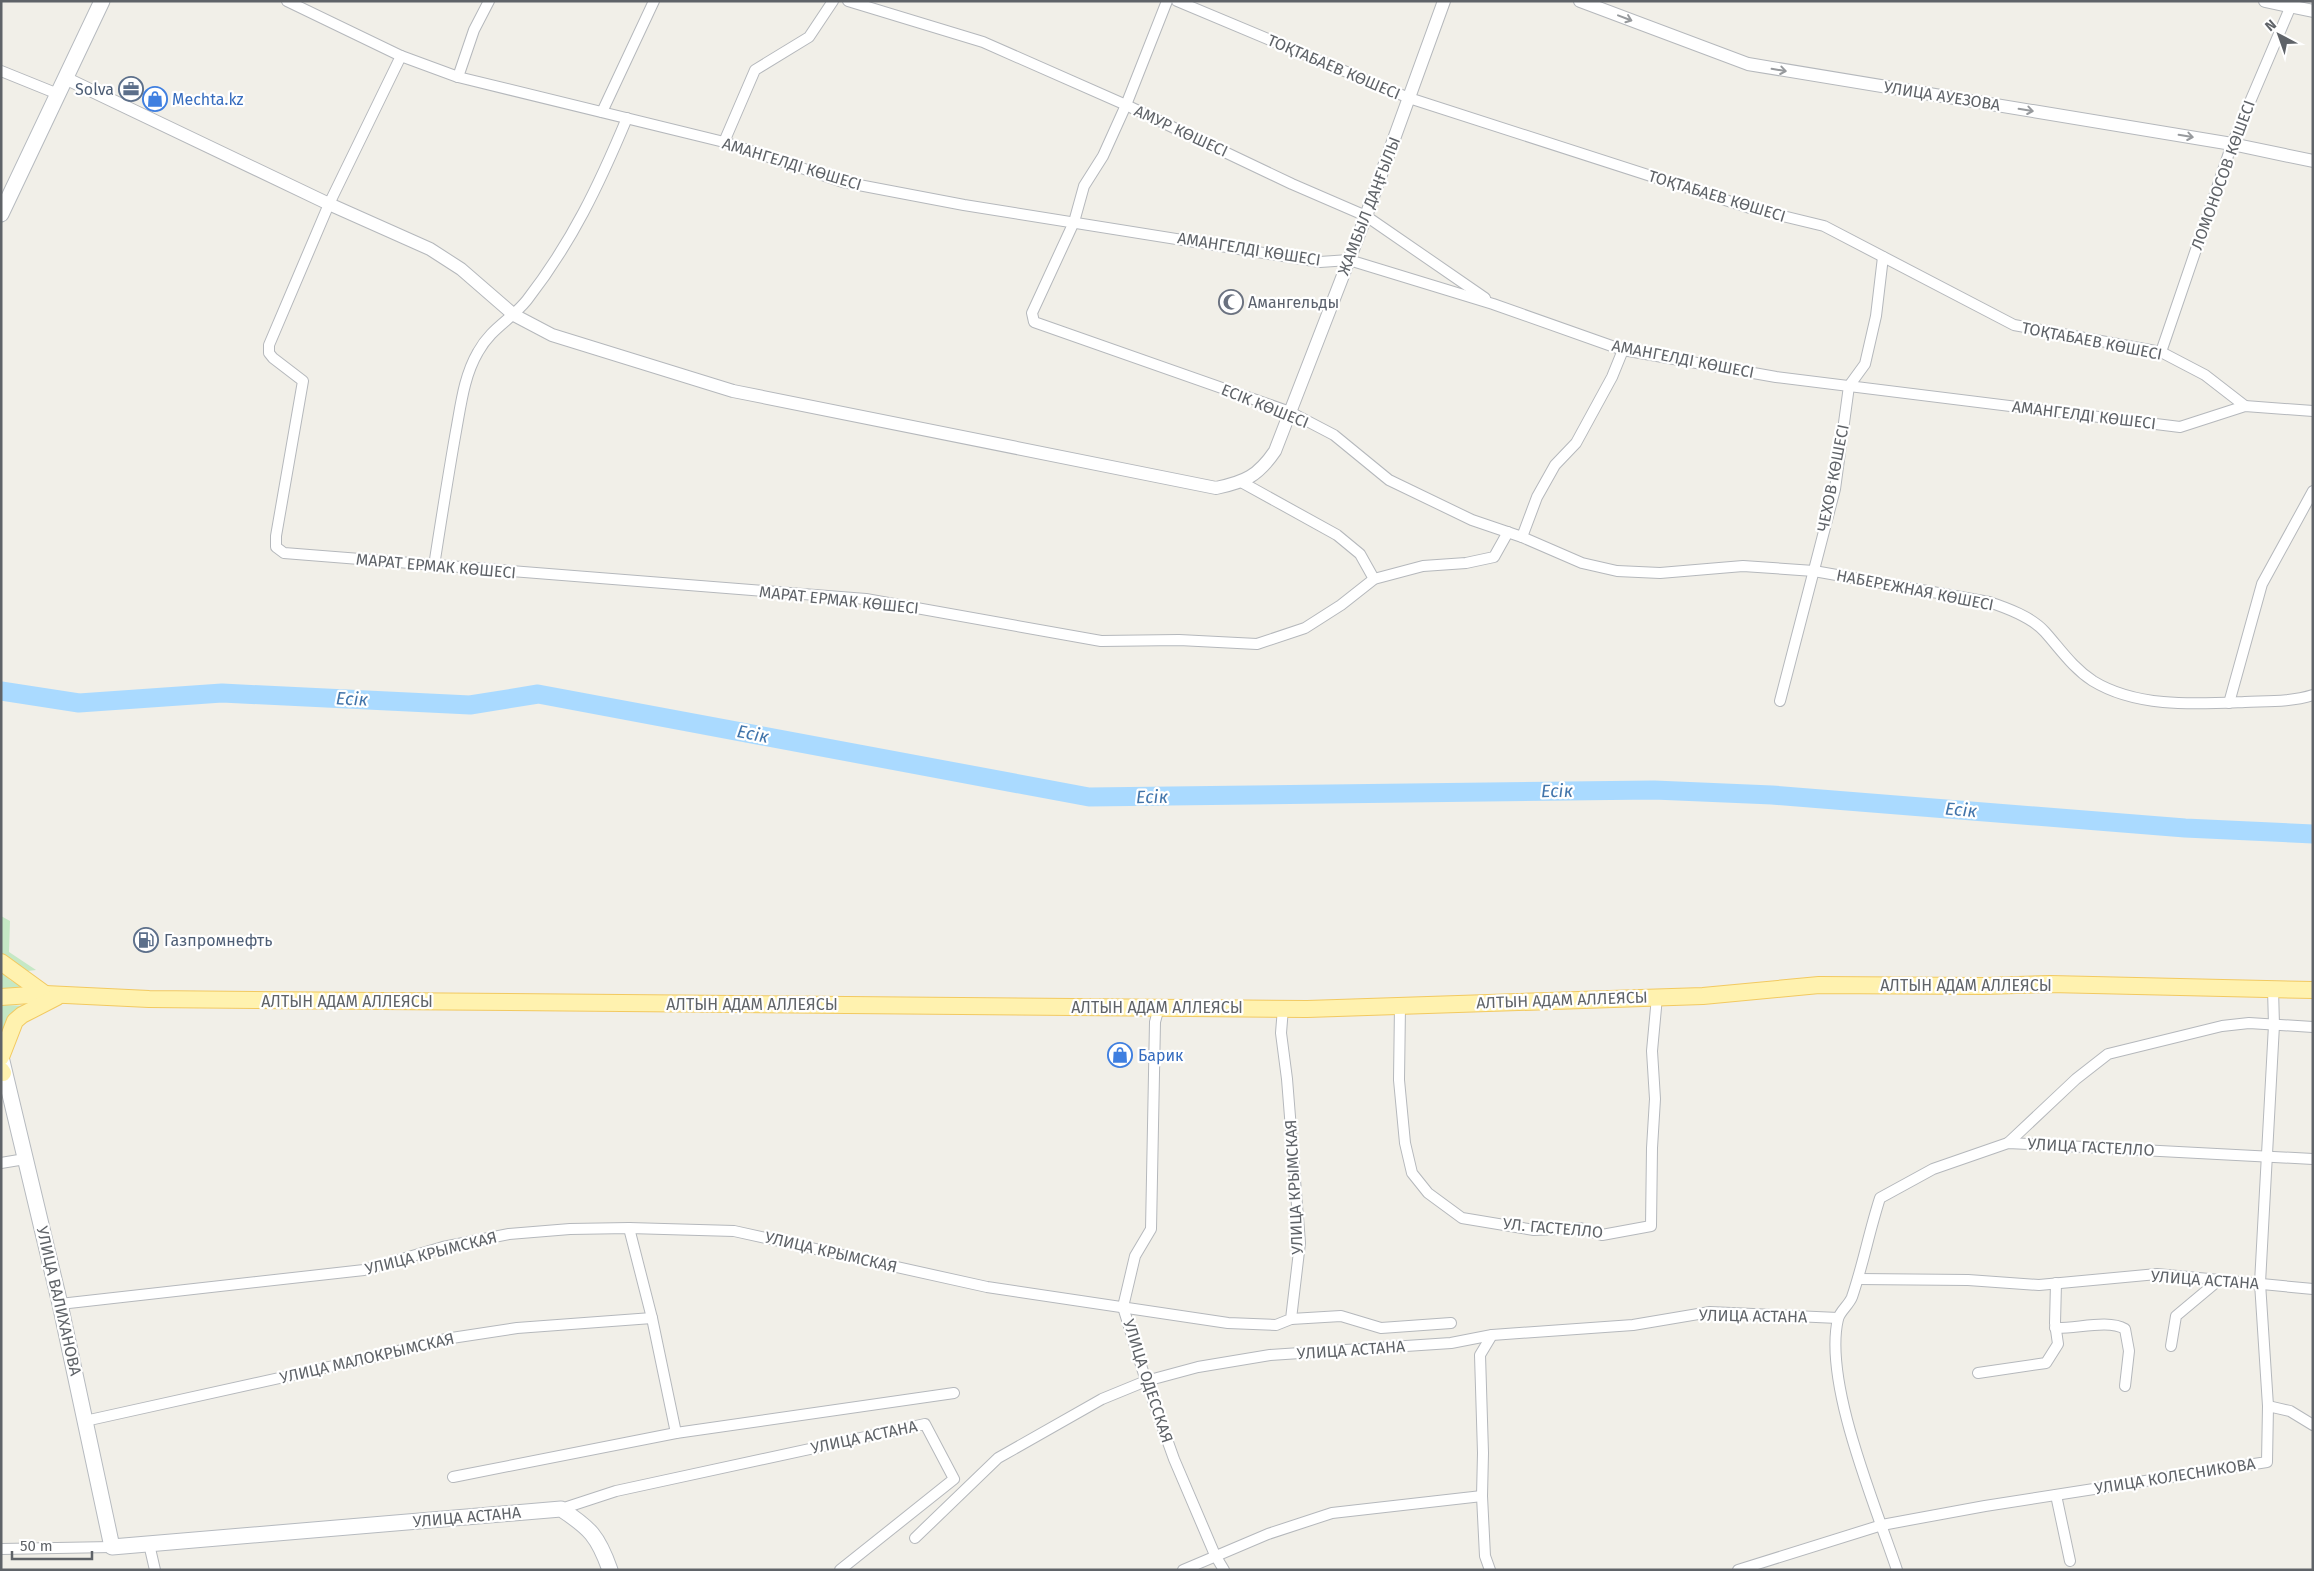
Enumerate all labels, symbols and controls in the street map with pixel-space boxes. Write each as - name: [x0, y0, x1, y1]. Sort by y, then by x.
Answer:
- north arrow: [2254, 10, 2304, 60]
- one-way arrow: [1617, 14, 1633, 23]
- text: N: [2262, 16, 2280, 35]
- street label: ТОҚТАБАЕВ КӨШЕСІ: [1265, 30, 1403, 104]
- one-way arrow: [1771, 65, 1787, 75]
- office icon: Solva: [118, 76, 144, 102]
- street label: УЛИЦА АУЕЗОВА: [1882, 77, 2003, 115]
- place label: Solva: [75, 80, 114, 99]
- shop icon: Mechta.kz: [142, 86, 168, 112]
- place label: Mechta.kz: [172, 90, 244, 109]
- street label: ЛОМОНОСОВ КӨШЕСІ: [2187, 98, 2259, 252]
- street label: АМУР КӨШЕСІ: [1131, 101, 1231, 161]
- one-way arrow: [2017, 106, 2033, 116]
- one-way arrow: [2178, 132, 2194, 142]
- street label: АМАНГЕЛДІ КӨШЕСІ: [720, 134, 864, 194]
- street label: ЖАМБЫЛ ДАҢҒЫЛЫ: [1334, 134, 1404, 278]
- street label: ТОҚТАБАЕВ КӨШЕСІ: [1646, 166, 1788, 226]
- street label: АМАНГЕЛДІ КӨШЕСІ: [1176, 228, 1322, 270]
- mosque icon: Амангельды: [1218, 289, 1244, 315]
- place label: Амангельды: [1248, 293, 1339, 312]
- street label: ТОҚТАБАЕВ КӨШЕСІ: [2020, 318, 2164, 364]
- street label: АМАНГЕЛДІ КӨШЕСІ: [1610, 336, 1756, 382]
- street label: ЕСІК КӨШЕСІ: [1218, 380, 1312, 432]
- street label: АМАНГЕЛДІ КӨШЕСІ: [2011, 397, 2157, 433]
- street label: ЧЕХОВ КӨШЕСІ: [1813, 423, 1853, 533]
- street label: МАРАТ ЕРМАК КӨШЕСІ: [355, 550, 517, 582]
- street label: НАБЕРЕЖНАЯ КӨШЕСІ: [1835, 565, 1995, 615]
- street label: МАРАТ ЕРМАК КӨШЕСІ: [758, 582, 920, 618]
- water label: Есік: [335, 687, 369, 711]
- water label: Есік: [735, 720, 771, 748]
- water label: Есік: [1541, 780, 1574, 802]
- water label: Есік: [1136, 786, 1169, 808]
- water label: Есік: [1944, 798, 1978, 822]
- fuel station icon: Газпромнефть: [133, 927, 159, 953]
- place label: Газпромнефть: [164, 931, 273, 950]
- street label: АЛТЫН АДАМ АЛЛЕЯСЫ: [1880, 976, 2052, 995]
- street label: АЛТЫН АДАМ АЛЛЕЯСЫ: [1476, 988, 1648, 1012]
- street label: АЛТЫН АДАМ АЛЛЕЯСЫ: [261, 992, 433, 1011]
- street label: АЛТЫН АДАМ АЛЛЕЯСЫ: [666, 995, 838, 1014]
- street label: АЛТЫН АДАМ АЛЛЕЯСЫ: [1071, 998, 1243, 1017]
- shop icon: Барик: [1107, 1042, 1133, 1068]
- place label: Барик: [1138, 1046, 1184, 1065]
- street label: УЛИЦА КРЫМСКАЯ: [1281, 1119, 1307, 1255]
- street label: УЛИЦА ГАСТЕЛЛО: [2027, 1134, 2155, 1160]
- street label: УЛ. ГАСТЕЛЛО: [1502, 1214, 1604, 1242]
- street label: УЛИЦА ВАЛИХАНОВА: [33, 1224, 86, 1378]
- street label: УЛИЦА КРЫМСКАЯ: [363, 1227, 499, 1279]
- street label: УЛИЦА КРЫМСКАЯ: [763, 1228, 899, 1276]
- street label: УЛИЦА АСТАНА: [2150, 1267, 2261, 1293]
- street label: УЛИЦА АСТАНА: [1699, 1306, 1808, 1326]
- street label: УЛИЦА ОДЕССКАЯ: [1119, 1317, 1177, 1445]
- street label: УЛИЦА МАЛОКРЫМСКАЯ: [278, 1329, 456, 1387]
- street label: УЛИЦА АСТАНА: [1296, 1337, 1407, 1363]
- street label: УЛИЦА АСТАНА: [809, 1416, 920, 1458]
- street label: УЛИЦА КОЛЕСНИКОВА: [2093, 1454, 2258, 1498]
- street label: УЛИЦА АСТАНА: [412, 1503, 523, 1531]
- scale bar: [12, 1528, 92, 1560]
- text: 50 m: [20, 1537, 53, 1555]

